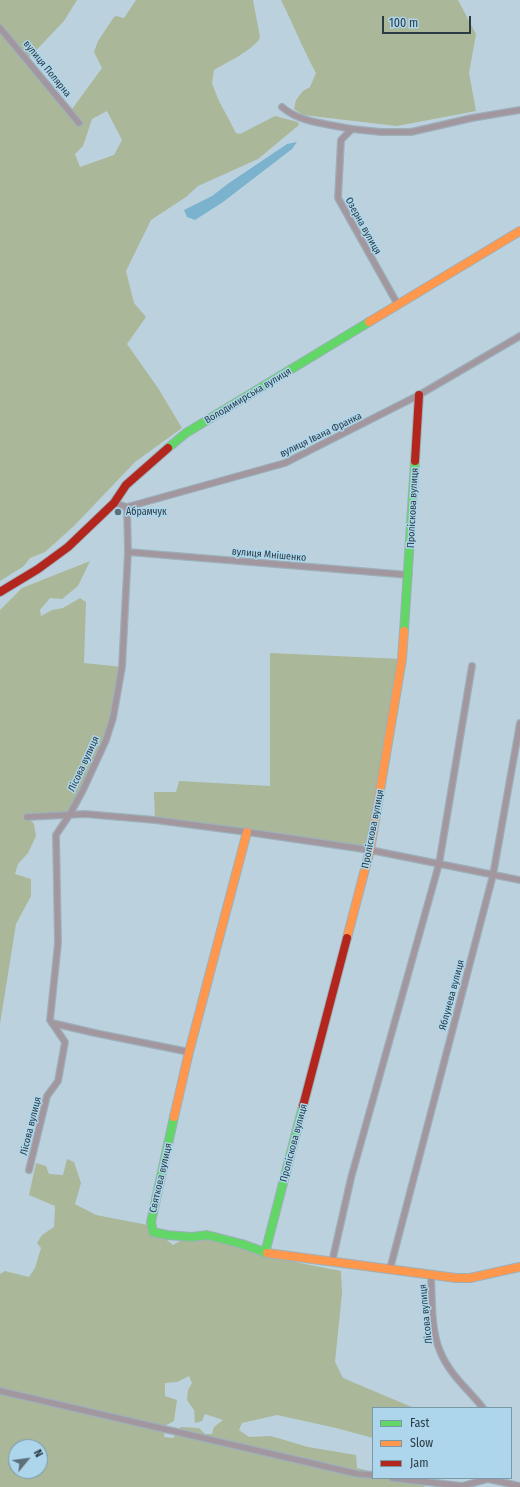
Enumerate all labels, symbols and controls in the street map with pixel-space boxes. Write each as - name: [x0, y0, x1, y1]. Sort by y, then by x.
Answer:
- scale bar: [384, 8, 473, 34]
- text: 100 m: [389, 16, 418, 30]
- street label: вулиця Полярна: [21, 38, 73, 100]
- street label: Озерна вулиця: [342, 195, 384, 257]
- street label: Володимирська вулиця: [203, 365, 293, 427]
- street label: вулиця Івана Франка: [278, 410, 364, 460]
- street label: Проліскова вулиця: [405, 467, 421, 549]
- place label: Абрамчук: [126, 506, 167, 518]
- marker: Абрамчук: [113, 507, 123, 517]
- street label: вулиця Мнішенко: [231, 546, 307, 564]
- street label: Лісова вулиця: [66, 734, 102, 794]
- street label: Проліскова вулиця: [359, 788, 387, 870]
- street label: Яблунева вулиця: [437, 958, 467, 1032]
- street label: Лісова вулиця: [18, 1095, 44, 1157]
- street label: Проліскова вулиця: [278, 1103, 310, 1183]
- street label: Святкова вулиця: [147, 1142, 175, 1214]
- street label: Лісова вулиця: [417, 1284, 435, 1344]
- legend: [372, 1407, 512, 1479]
- text: Fast: [410, 1416, 429, 1430]
- text: Slow: [410, 1436, 433, 1450]
- north arrow: [8, 1439, 48, 1479]
- text: N: [31, 1447, 45, 1459]
- text: Jam: [410, 1456, 428, 1470]

